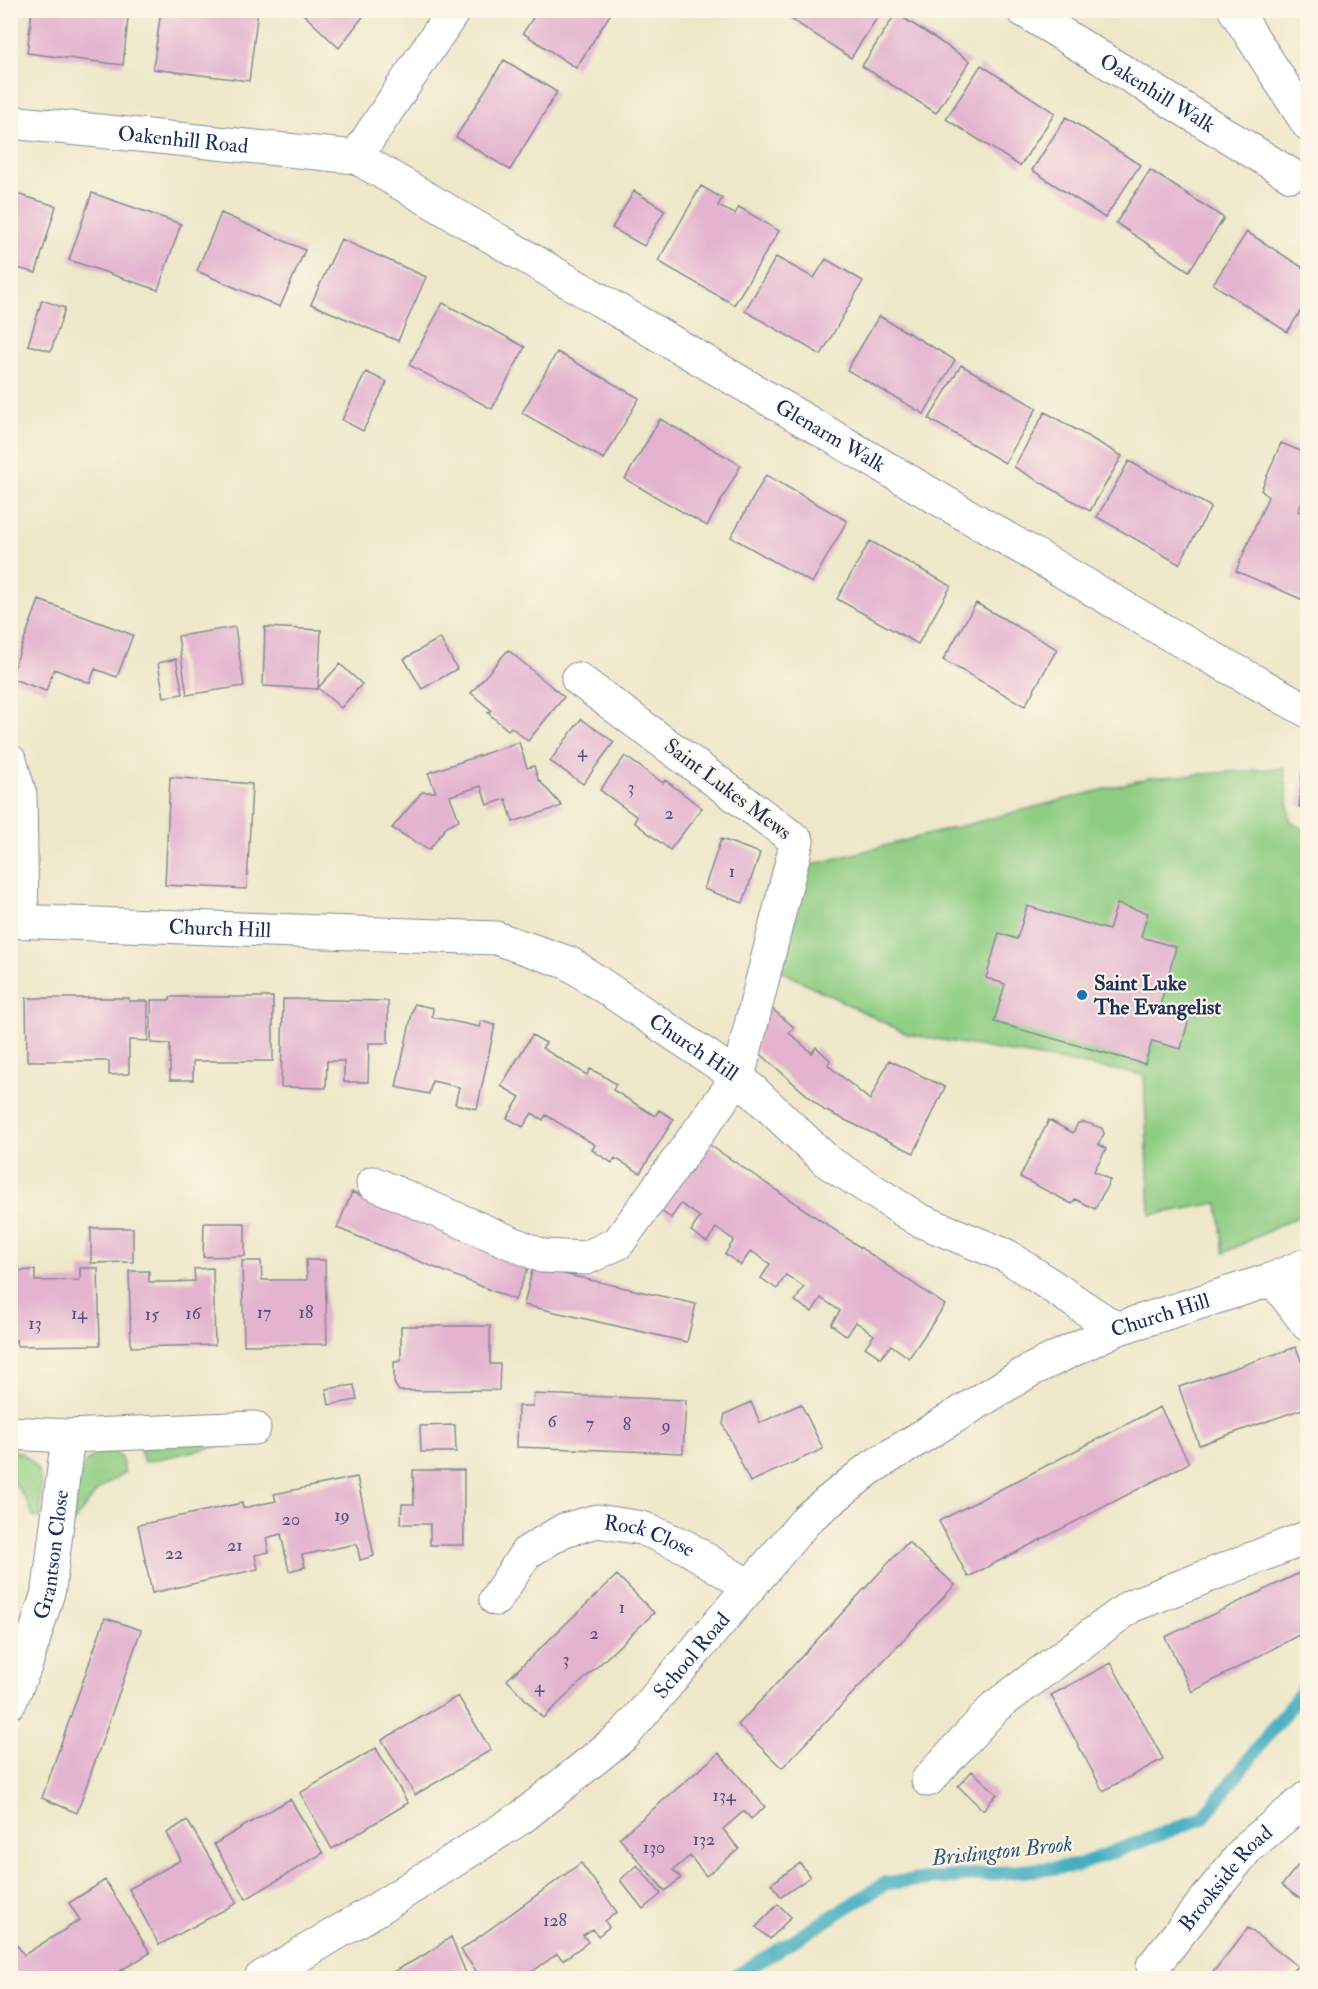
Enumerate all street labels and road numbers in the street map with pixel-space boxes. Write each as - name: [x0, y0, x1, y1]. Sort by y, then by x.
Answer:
- street label: Oakenhill Walk: [1095, 48, 1220, 139]
- street label: Oakenhill Road: [117, 120, 250, 160]
- street label: Glenarm Walk: [770, 393, 890, 479]
- street label: Saint Lukes Mews: [659, 733, 797, 846]
- street label: Church Hill: [168, 914, 272, 944]
- street label: Church Hill: [644, 1008, 744, 1088]
- street label: Church Hill: [1108, 1287, 1214, 1344]
- street label: Grantson Close: [27, 1488, 75, 1623]
- street label: Rock Close: [602, 1509, 700, 1563]
- street label: School Road: [648, 1606, 737, 1704]
- street label: Brookside Road: [1173, 1819, 1279, 1937]

